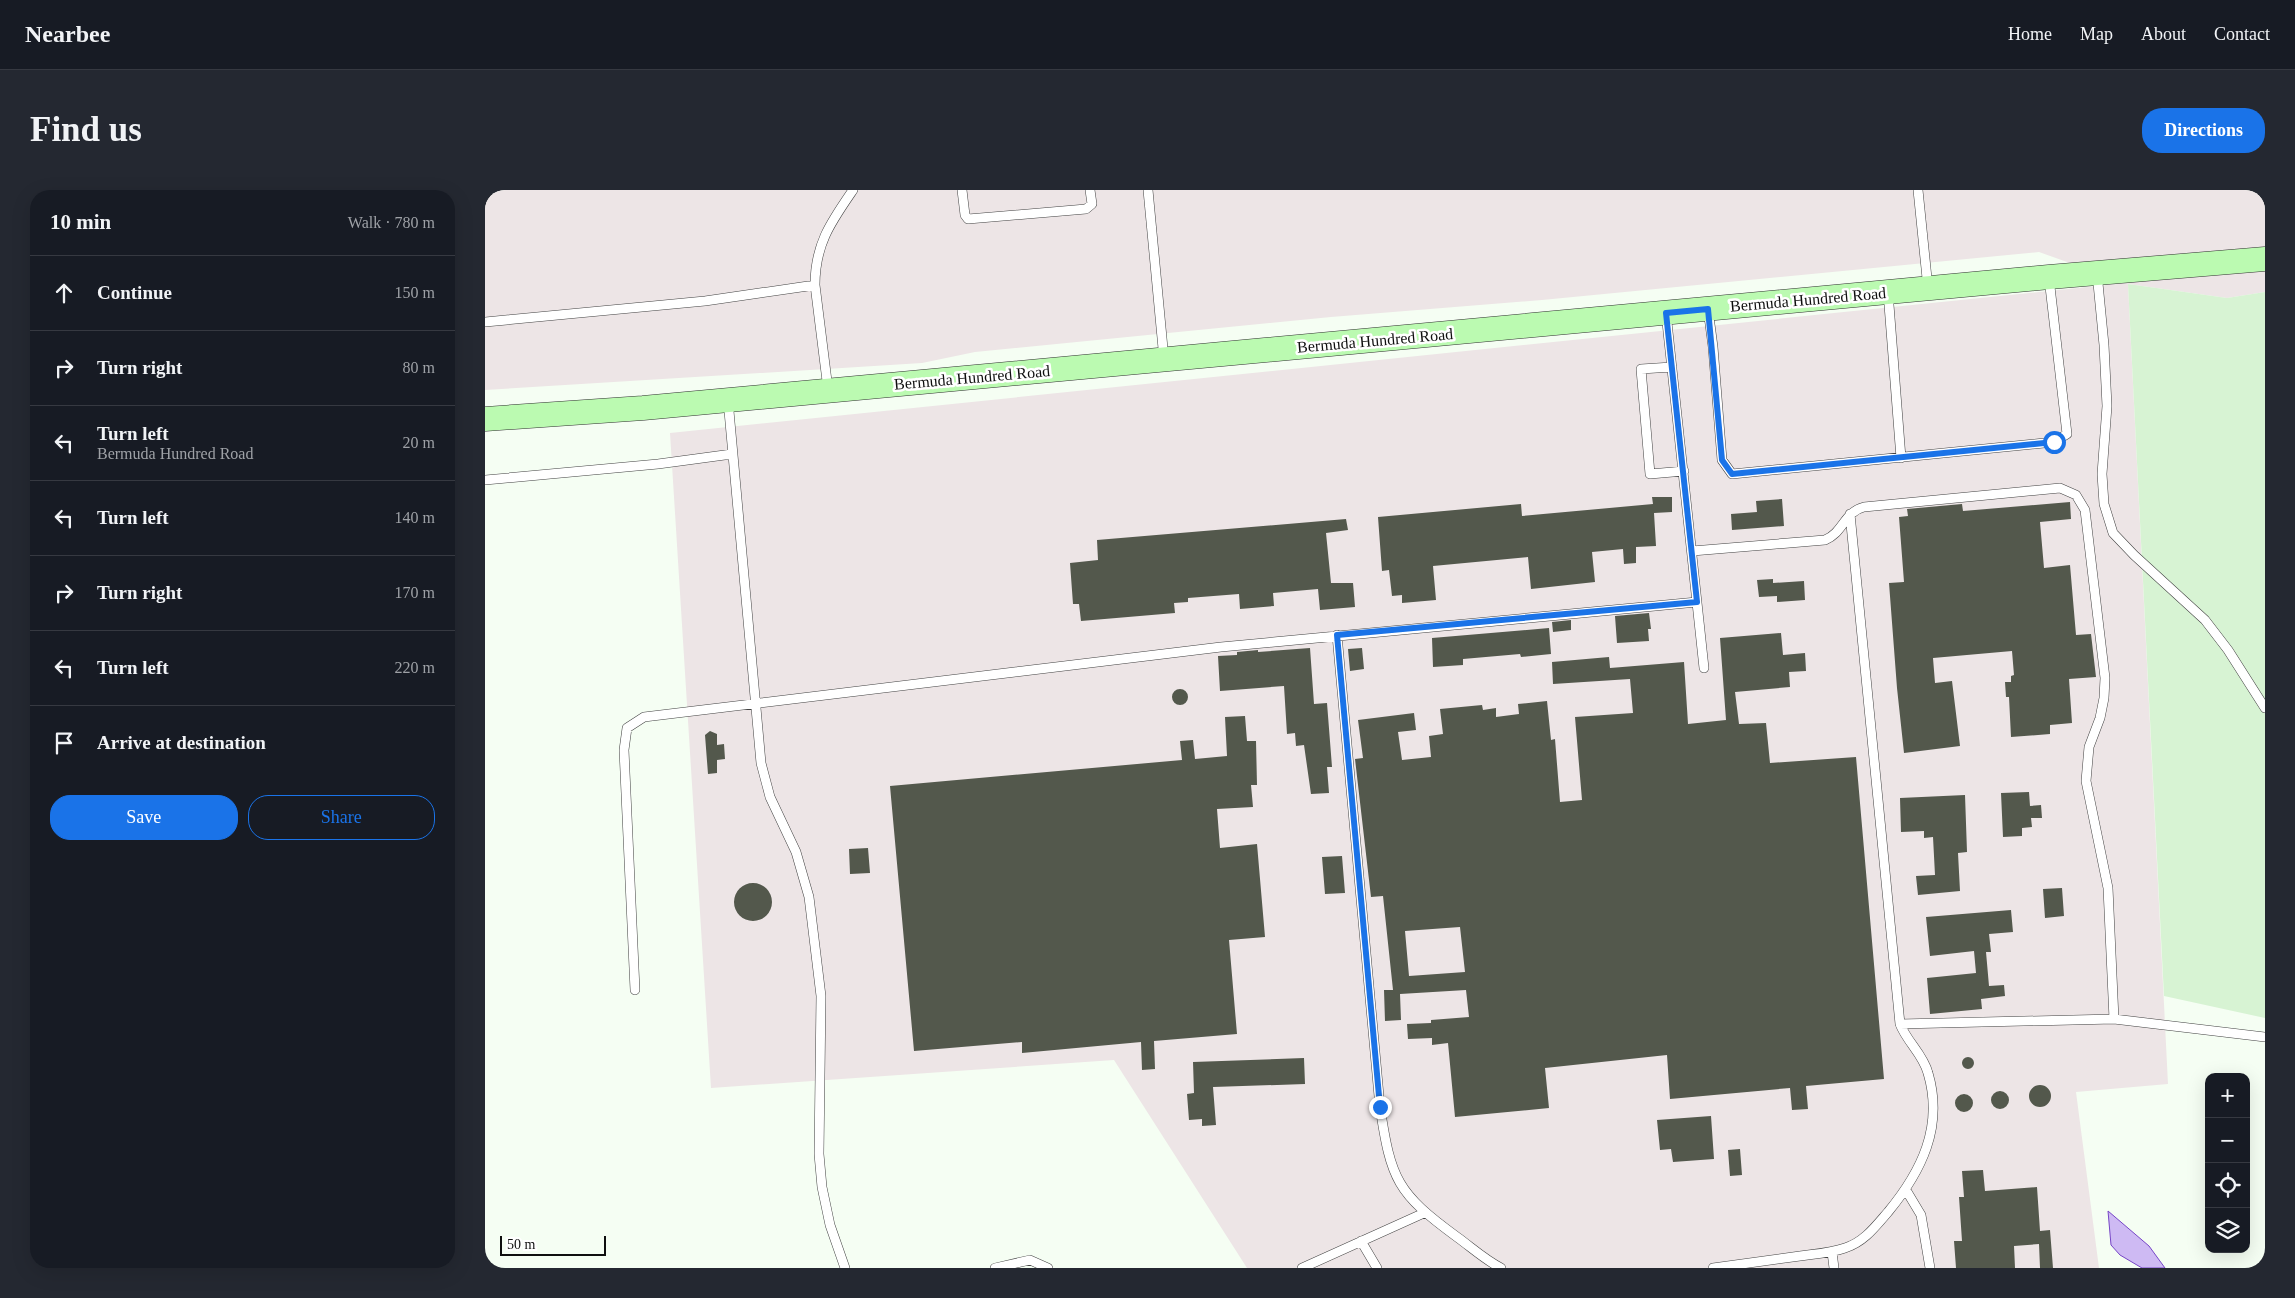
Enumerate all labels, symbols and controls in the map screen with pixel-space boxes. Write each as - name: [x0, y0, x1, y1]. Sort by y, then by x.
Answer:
- text: Nearbee: [25, 21, 110, 47]
- text: Home: [2008, 24, 2052, 44]
- text: Map: [2080, 24, 2113, 44]
- text: About: [2141, 24, 2186, 44]
- text: Contact: [2214, 24, 2270, 44]
- button: Directions: [2142, 108, 2265, 153]
- text: Find us: [30, 110, 142, 149]
- text: 10 min: [50, 210, 111, 234]
- text: Walk · 780 m: [348, 214, 435, 231]
- icon: ahead: [50, 279, 78, 307]
- text: Continue: [97, 282, 172, 303]
- text: 150 m: [395, 284, 435, 301]
- street label: Bermuda Hundred Road: [1729, 284, 1887, 315]
- street label: Bermuda Hundred Road: [1296, 325, 1454, 356]
- icon: right: [50, 354, 78, 382]
- text: Turn right: [97, 357, 182, 378]
- text: 80 m: [403, 359, 435, 376]
- street label: Bermuda Hundred Road: [893, 362, 1051, 393]
- text: Turn left: [97, 423, 169, 444]
- icon: left: [50, 429, 78, 457]
- route start: [2043, 431, 2066, 454]
- text: 20 m: [403, 434, 435, 451]
- text: Bermuda Hundred Road: [97, 445, 253, 462]
- icon: left: [50, 504, 78, 532]
- text: Turn left: [97, 507, 169, 528]
- text: 140 m: [395, 509, 435, 526]
- icon: right: [50, 579, 78, 607]
- text: Turn right: [97, 582, 182, 603]
- text: 170 m: [395, 584, 435, 601]
- icon: left: [50, 654, 78, 682]
- text: Turn left: [97, 657, 169, 678]
- text: 220 m: [395, 659, 435, 676]
- icon: arrive: [50, 729, 78, 757]
- text: Arrive at destination: [97, 732, 266, 753]
- button: Save: [50, 795, 238, 840]
- button: Share: [248, 795, 435, 840]
- map controls: [2205, 1073, 2250, 1253]
- button: +: [2205, 1073, 2250, 1118]
- route end: [1369, 1096, 1392, 1119]
- button: −: [2205, 1118, 2250, 1163]
- button: locate: [2205, 1163, 2250, 1208]
- button: layers: [2205, 1208, 2250, 1253]
- scale bar: [500, 1233, 606, 1256]
- text: 50 m: [507, 1237, 535, 1252]

